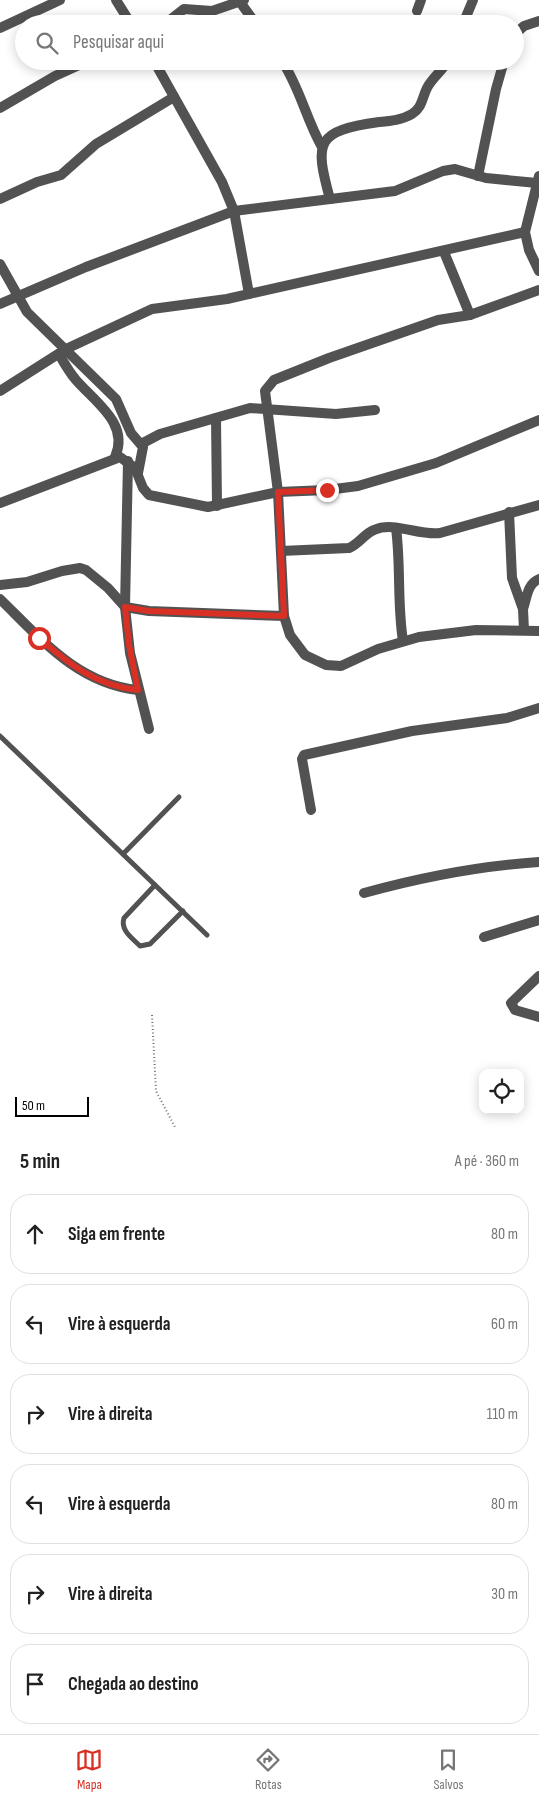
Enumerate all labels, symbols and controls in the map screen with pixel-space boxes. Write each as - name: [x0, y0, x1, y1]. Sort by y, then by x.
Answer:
- search box: [15, 15, 524, 70]
- icon: search: [33, 29, 61, 57]
- text: Pesquisar aqui: [73, 31, 164, 54]
- route end: [316, 479, 339, 502]
- route start: [28, 627, 51, 650]
- map controls: [479, 1069, 524, 1114]
- button: locate: [479, 1069, 524, 1114]
- scale bar: [15, 1094, 89, 1117]
- text: 50 m: [22, 1097, 45, 1114]
- text: 5 min: [20, 1149, 60, 1174]
- text: A pé · 360 m: [455, 1152, 519, 1171]
- icon: ahead: [21, 1220, 49, 1248]
- text: Siga em frente: [68, 1223, 165, 1246]
- text: 80 m: [491, 1225, 518, 1244]
- icon: left: [21, 1310, 49, 1338]
- text: Vire à esquerda: [68, 1313, 170, 1336]
- text: 60 m: [491, 1315, 518, 1334]
- icon: right: [21, 1400, 49, 1428]
- text: Vire à direita: [68, 1403, 152, 1426]
- text: 110 m: [487, 1405, 518, 1424]
- icon: left: [21, 1490, 49, 1518]
- text: Vire à esquerda: [68, 1493, 170, 1516]
- text: 80 m: [491, 1495, 518, 1514]
- icon: right: [21, 1580, 49, 1608]
- text: Vire à direita: [68, 1583, 152, 1606]
- text: 30 m: [491, 1585, 518, 1604]
- icon: arrive: [21, 1670, 49, 1698]
- text: Chegada ao destino: [68, 1673, 198, 1696]
- tab: Mapa: [75, 1746, 103, 1793]
- tab: Rotas: [254, 1746, 282, 1793]
- tab: Salvos: [433, 1746, 464, 1793]

